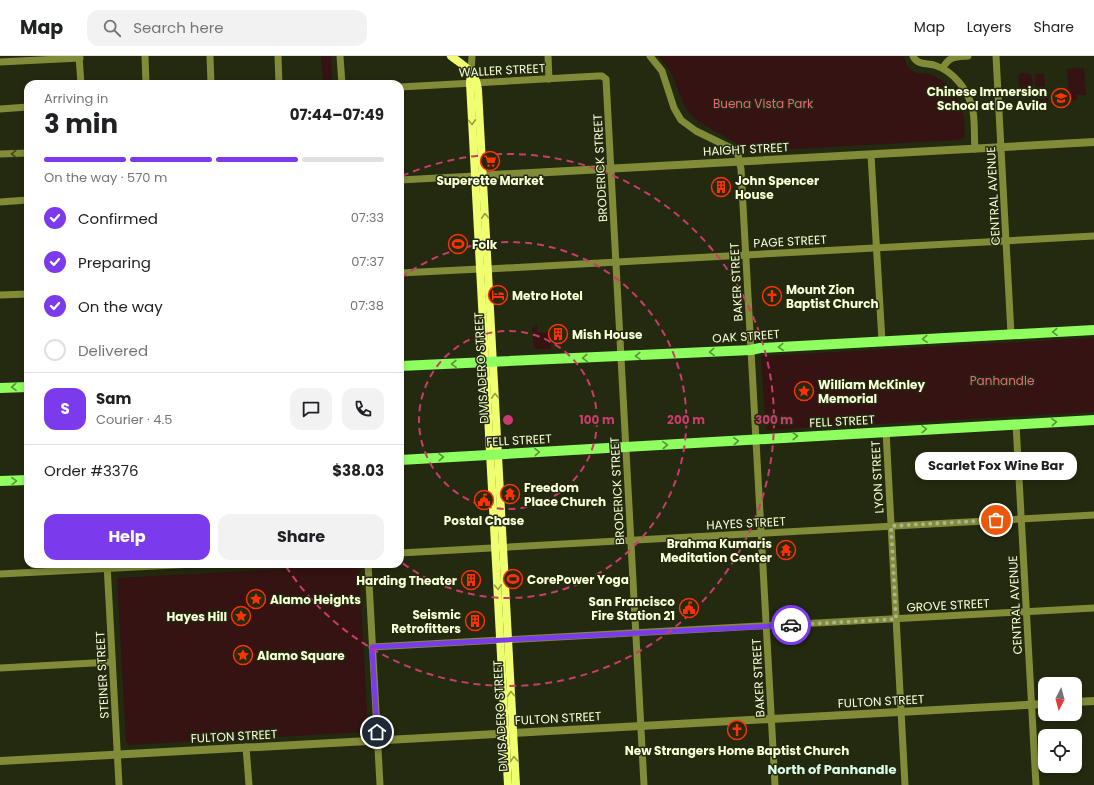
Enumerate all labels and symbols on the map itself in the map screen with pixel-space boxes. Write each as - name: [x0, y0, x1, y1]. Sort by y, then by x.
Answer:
- street label: WALLER STREET: [458, 59, 546, 81]
- place label: Chinese Immersion School at De Avila: [927, 83, 1047, 114]
- school or university icon: Chinese Immersion School at De Avila: [1050, 87, 1072, 109]
- park label: Buena Vista Park: [713, 95, 814, 112]
- street label: BRODERICK STREET: [589, 113, 611, 223]
- one-way arrow: [468, 119, 477, 125]
- street label: HAIGHT STREET: [702, 138, 790, 160]
- street label: CENTRAL AVENUE: [982, 146, 1004, 246]
- one-way arrow: [11, 149, 17, 158]
- supermarket icon: Superette Market: [479, 150, 501, 172]
- place label: Superette Market: [436, 172, 544, 189]
- place label: John Spencer House: [735, 172, 819, 203]
- building icon: John Spencer House: [710, 176, 732, 198]
- one-way arrow: [480, 213, 489, 219]
- street label: PAGE STREET: [753, 231, 828, 251]
- sports icon: Folk: [447, 233, 469, 255]
- place label: Folk: [472, 236, 498, 253]
- street label: BAKER STREET: [725, 242, 747, 322]
- place label: Mount Zion Baptist Church: [786, 281, 879, 312]
- hotel icon: Metro Hotel: [487, 284, 509, 306]
- church icon: Mount Zion Baptist Church: [761, 285, 783, 307]
- place label: Metro Hotel: [512, 287, 583, 304]
- street label: DIVISADERO STREET: [470, 311, 492, 424]
- building icon: Mish House: [547, 323, 569, 345]
- street label: OAK STREET: [712, 325, 781, 347]
- place label: Mish House: [572, 326, 643, 343]
- one-way arrow: [1052, 328, 1058, 336]
- one-way arrow: [922, 335, 928, 343]
- one-way arrow: [778, 342, 784, 351]
- one-way arrow: [709, 348, 715, 356]
- one-way arrow: [635, 352, 641, 360]
- one-way arrow: [582, 354, 588, 363]
- one-way arrow: [451, 360, 457, 368]
- park label: Panhandle: [970, 372, 1034, 389]
- place label: William McKinley Memorial: [818, 376, 925, 407]
- place icon: William McKinley Memorial: [793, 380, 815, 402]
- one-way arrow: [11, 383, 17, 392]
- one-way arrow: [490, 393, 499, 399]
- text: 100 m: [579, 411, 615, 428]
- text: 200 m: [667, 411, 705, 428]
- text: 300 m: [755, 411, 793, 428]
- street label: FELL STREET: [809, 411, 876, 431]
- centre of rings: [501, 413, 515, 427]
- one-way arrow: [1051, 418, 1057, 427]
- one-way arrow: [921, 425, 927, 434]
- street label: FELL STREET: [486, 430, 553, 450]
- one-way arrow: [792, 432, 798, 441]
- street label: BRODERICK STREET: [606, 436, 628, 546]
- one-way arrow: [733, 437, 739, 446]
- street label: LYON STREET: [867, 440, 887, 514]
- one-way arrow: [662, 441, 668, 450]
- one-way arrow: [534, 448, 540, 457]
- callout: Scarlet Fox Wine Bar: [915, 452, 1077, 480]
- one-way arrow: [438, 453, 444, 462]
- one-way arrow: [11, 476, 17, 485]
- place label: Freedom Place Church: [524, 479, 606, 510]
- temple icon: Freedom Place Church: [499, 483, 521, 505]
- public building icon: Postal Chase: [473, 489, 495, 511]
- pin: [979, 503, 1013, 537]
- place label: Postal Chase: [444, 512, 525, 529]
- street label: HAYES STREET: [706, 512, 787, 534]
- place label: Brahma Kumaris Meditation Center: [660, 535, 772, 566]
- temple icon: Brahma Kumaris Meditation Center: [775, 539, 797, 561]
- street label: CENTRAL AVENUE: [1004, 555, 1026, 655]
- sports icon: CorePower Yoga: [502, 568, 524, 590]
- building icon: Harding Theater: [460, 569, 482, 591]
- place label: CorePower Yoga: [527, 571, 629, 588]
- place label: Harding Theater: [356, 572, 457, 589]
- one-way arrow: [493, 584, 502, 590]
- place icon: Alamo Heights: [245, 588, 267, 610]
- place label: Alamo Heights: [270, 591, 361, 608]
- place label: San Francisco Fire Station 21: [589, 593, 675, 624]
- street label: GROVE STREET: [906, 594, 990, 616]
- public building icon: San Francisco Fire Station 21: [678, 597, 700, 619]
- place icon: Hayes Hill: [230, 605, 252, 627]
- courier: [771, 605, 811, 645]
- place label: Seismic Retrofitters: [391, 606, 461, 637]
- place label: Hayes Hill: [166, 608, 227, 625]
- building icon: Seismic Retrofitters: [464, 610, 486, 632]
- street label: STEINER STREET: [91, 630, 113, 719]
- street label: BAKER STREET: [747, 638, 769, 718]
- place icon: Alamo Square: [232, 644, 254, 666]
- place label: Alamo Square: [257, 647, 345, 664]
- street label: DIVISADERO STREET: [489, 659, 511, 772]
- north arrow: [1038, 677, 1082, 721]
- street label: FULTON STREET: [837, 690, 925, 712]
- one-way arrow: [506, 691, 515, 697]
- street label: FULTON STREET: [514, 707, 602, 729]
- pin: [360, 715, 394, 749]
- church icon: New Strangers Home Baptist Church: [726, 719, 748, 741]
- street label: FULTON STREET: [190, 725, 278, 747]
- place label: New Strangers Home Baptist Church: [625, 742, 849, 759]
- one-way arrow: [510, 756, 519, 762]
- district label: North of Panhandle: [768, 760, 896, 779]

